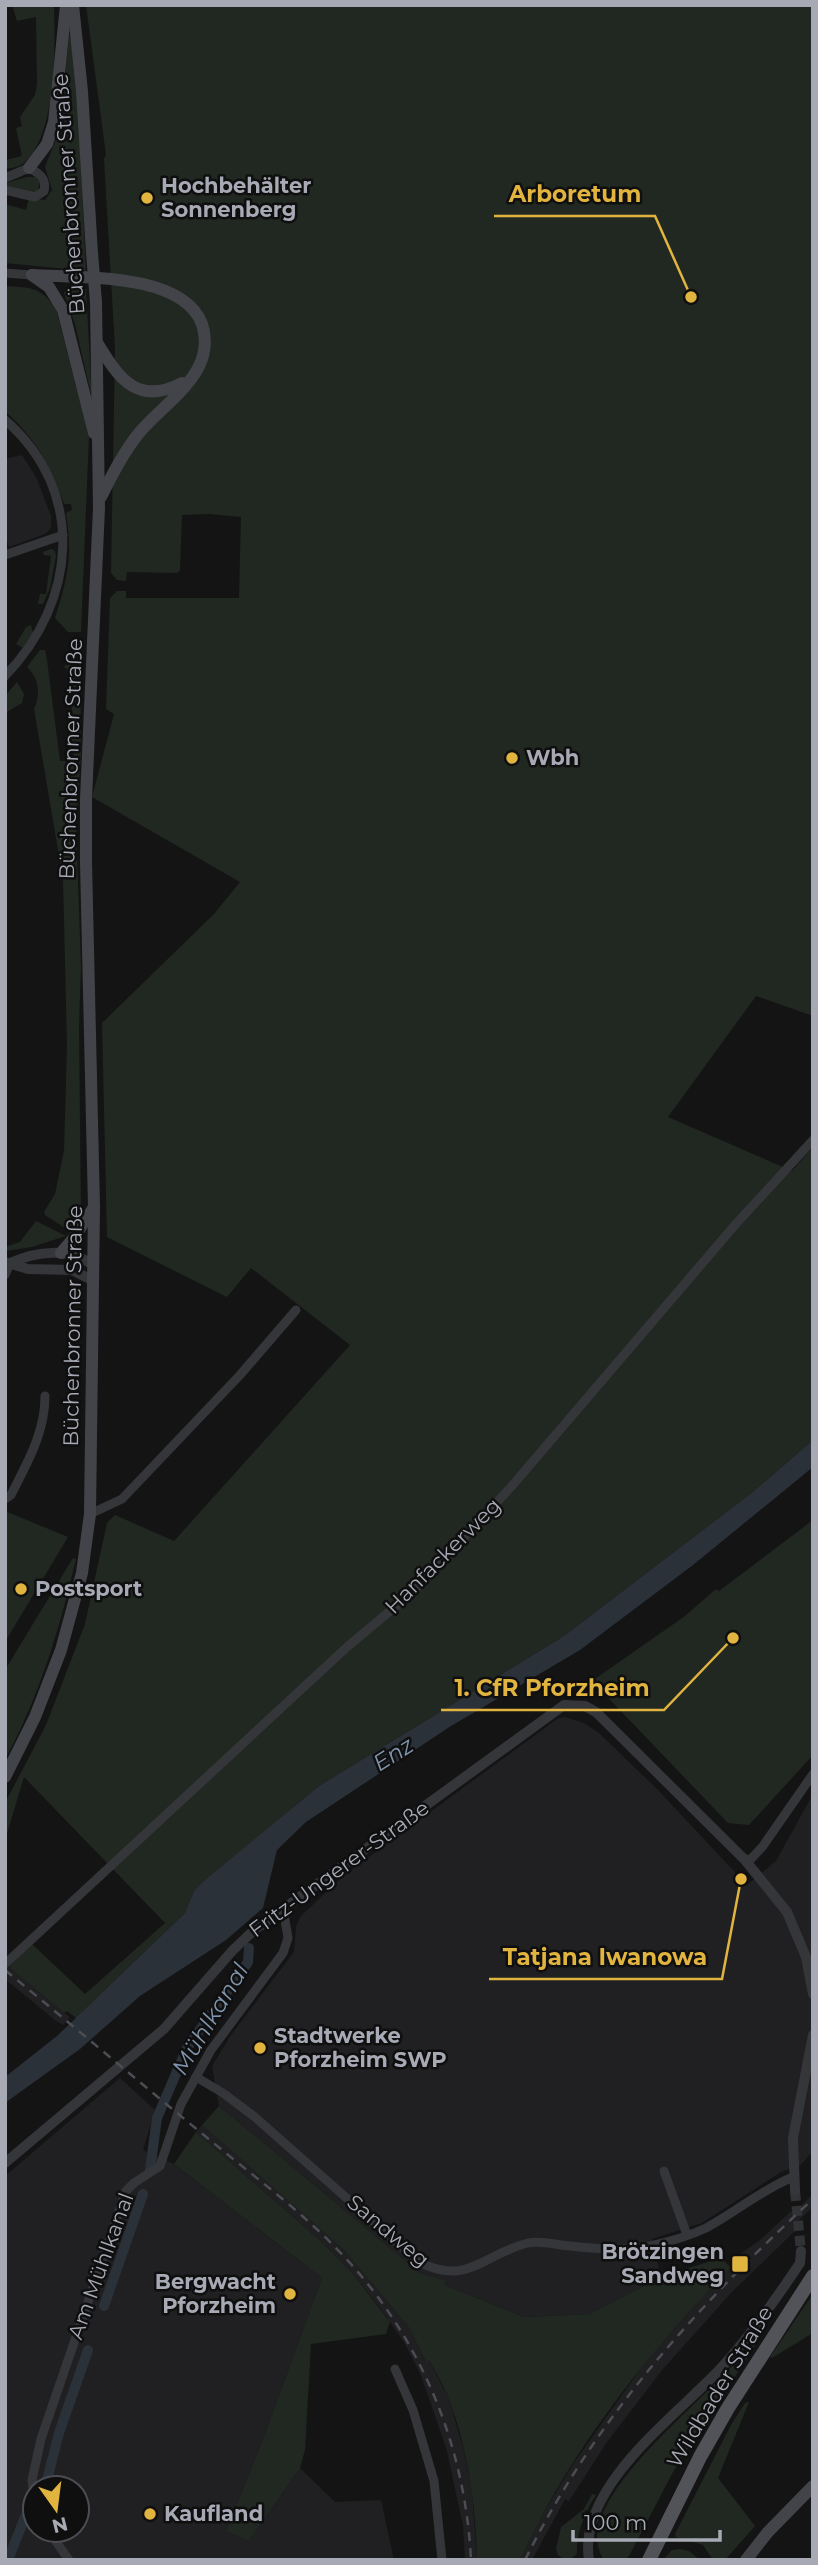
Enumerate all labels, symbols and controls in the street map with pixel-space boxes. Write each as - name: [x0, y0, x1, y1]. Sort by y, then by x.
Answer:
- street label: Büchenbronner Straße: [48, 73, 89, 315]
- callout: Arboretum: [494, 172, 655, 216]
- place label: Hochbehälter Sonnenberg: [161, 173, 311, 222]
- text: Arboretum: [508, 180, 641, 208]
- marker: Hochbehälter Sonnenberg: [139, 190, 155, 206]
- street label: Büchenbronner Straße: [54, 638, 87, 880]
- place label: Wbh: [526, 745, 579, 770]
- marker: Wbh: [504, 750, 520, 766]
- street label: Büchenbronner Straße: [58, 1205, 87, 1447]
- street label: Hanfackerweg: [380, 1493, 506, 1619]
- place label: Postsport: [35, 1576, 142, 1601]
- marker: Postsport: [13, 1581, 29, 1597]
- callout: 1. CfR Pforzheim: [441, 1666, 664, 1710]
- text: 1. CfR Pforzheim: [454, 1674, 650, 1702]
- water label: Enz: [367, 1731, 419, 1777]
- street label: Fritz-Ungerer-Straße: [244, 1795, 434, 1942]
- callout: Tatjana Iwanowa: [489, 1935, 722, 1979]
- text: Tatjana Iwanowa: [503, 1943, 707, 1971]
- water label: Mühlkanal: [166, 1957, 255, 2080]
- place label: Stadtwerke Pforzheim SWP: [274, 2023, 447, 2072]
- marker: Stadtwerke Pforzheim SWP: [252, 2040, 268, 2056]
- street label: Am Mühlkanal: [62, 2189, 139, 2342]
- street label: Sandweg: [342, 2189, 434, 2272]
- place label: Brötzingen Sandweg: [601, 2239, 724, 2288]
- marker: Brötzingen Sandweg: [730, 2254, 750, 2274]
- place label: Bergwacht Pforzheim: [155, 2269, 276, 2318]
- marker: Bergwacht Pforzheim: [282, 2286, 298, 2302]
- street label: Wildbader Straße: [661, 2301, 778, 2472]
- north arrow: [21, 2474, 91, 2544]
- scale bar: [573, 2498, 720, 2542]
- place label: Kaufland: [164, 2501, 263, 2526]
- marker: Kaufland: [142, 2506, 158, 2522]
- text: 100 m: [584, 2510, 647, 2535]
- text: N: [50, 2512, 70, 2538]

